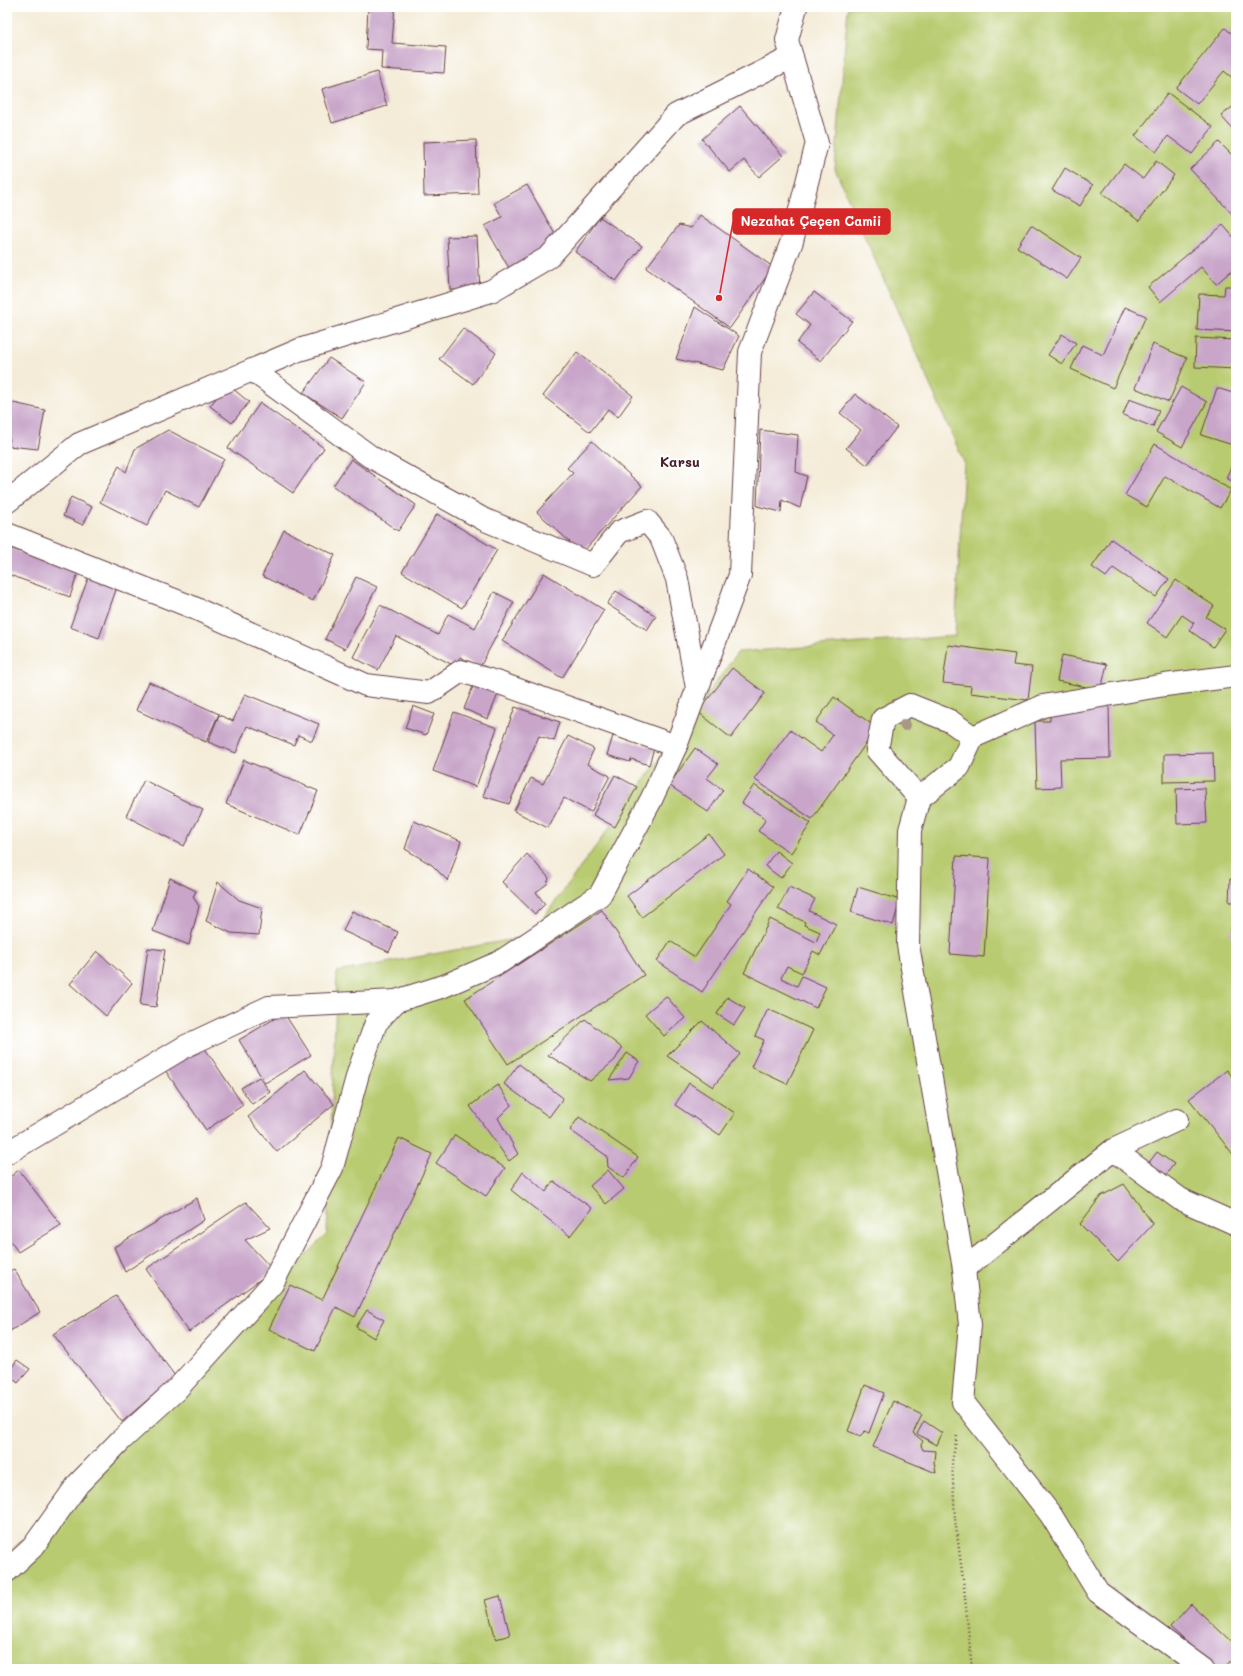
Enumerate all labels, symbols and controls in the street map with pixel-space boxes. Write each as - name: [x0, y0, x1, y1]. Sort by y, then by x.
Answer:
- callout: Nezahat Çeçen Camii: [733, 209, 890, 234]
- text: Nezahat Çeçen Camii: [741, 212, 881, 229]
- district label: Karsu: [660, 452, 700, 471]

